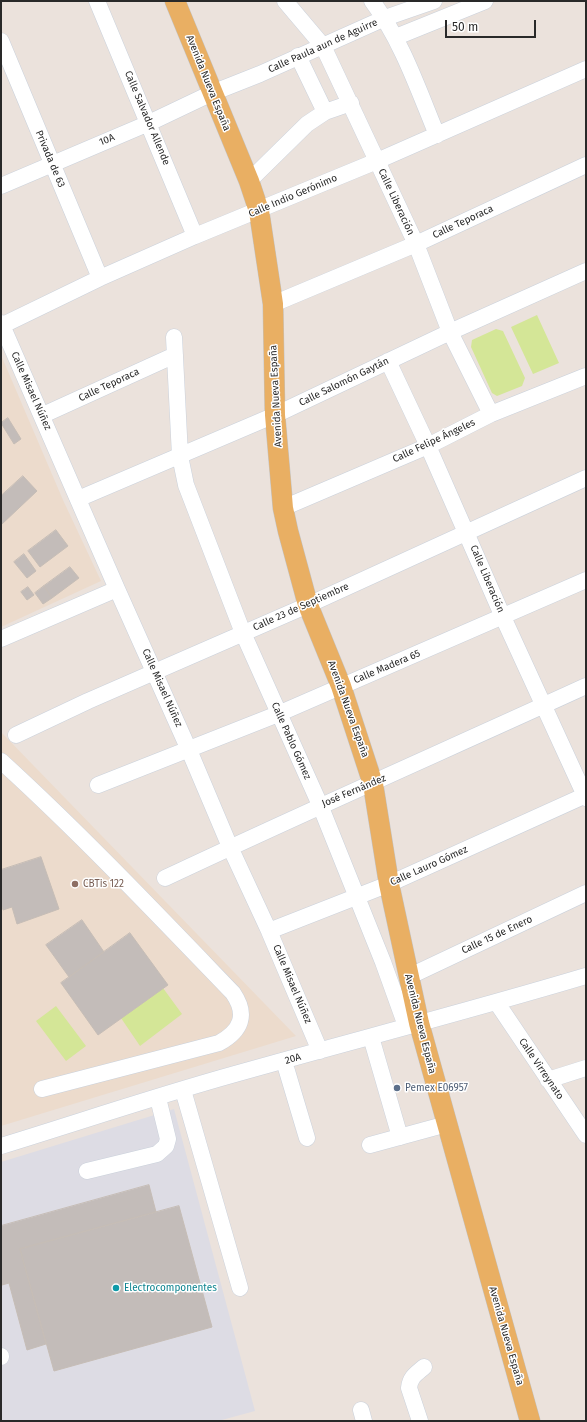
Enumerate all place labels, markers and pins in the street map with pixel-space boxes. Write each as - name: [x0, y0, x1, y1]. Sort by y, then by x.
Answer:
- place label: CBTis 122: [83, 878, 124, 890]
- marker: CBTis 122: [70, 879, 80, 889]
- place label: Pemex E06957: [405, 1082, 468, 1094]
- marker: Pemex E06957: [392, 1083, 402, 1093]
- place label: Electrocomponentes: [124, 1282, 217, 1294]
- marker: Electrocomponentes: [111, 1283, 121, 1293]

